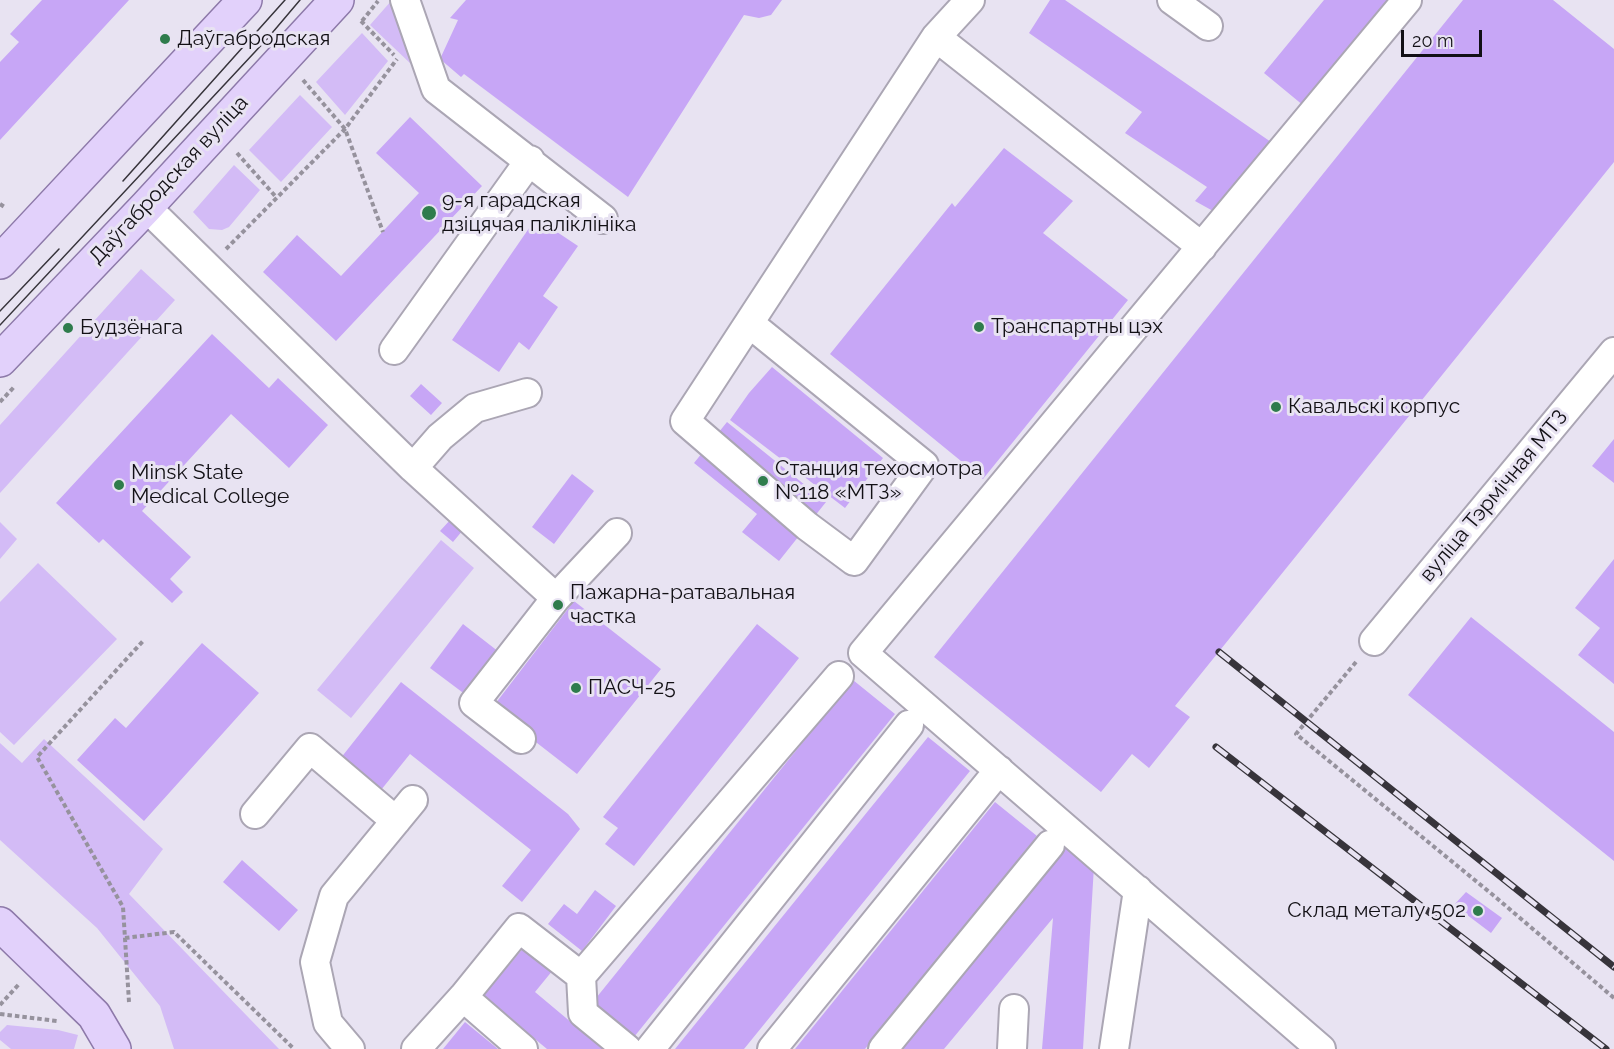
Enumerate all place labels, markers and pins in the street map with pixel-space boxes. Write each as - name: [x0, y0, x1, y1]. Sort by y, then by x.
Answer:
- place label: Даўгабродская: [177, 26, 330, 52]
- marker: Даўгабродская: [158, 32, 172, 46]
- place label: 9-я гарадская дзіцячая паліклініка: [442, 188, 636, 238]
- marker: 9-я гарадская дзіцячая паліклініка: [420, 204, 438, 222]
- place label: Транспартны цэх: [991, 314, 1163, 340]
- place label: Будзёнага: [80, 315, 183, 341]
- marker: Транспартны цэх: [972, 320, 986, 334]
- marker: Будзёнага: [61, 321, 75, 335]
- place label: Кавальскі корпус: [1288, 394, 1460, 420]
- marker: Кавальскі корпус: [1269, 400, 1283, 414]
- place label: Станция техосмотра №118 «МТЗ»: [775, 456, 983, 506]
- place label: Minsk State Medical College: [131, 460, 289, 510]
- marker: Станция техосмотра №118 «МТЗ»: [756, 474, 770, 488]
- marker: Minsk State Medical College: [112, 478, 126, 492]
- place label: Пажарна-ратавальная частка: [570, 580, 795, 630]
- marker: Пажарна-ратавальная частка: [551, 598, 565, 612]
- place label: ПАСЧ-25: [588, 675, 676, 701]
- marker: ПАСЧ-25: [569, 681, 583, 695]
- place label: Склад металу 502: [1287, 898, 1466, 924]
- marker: Склад металу 502: [1471, 904, 1485, 918]

